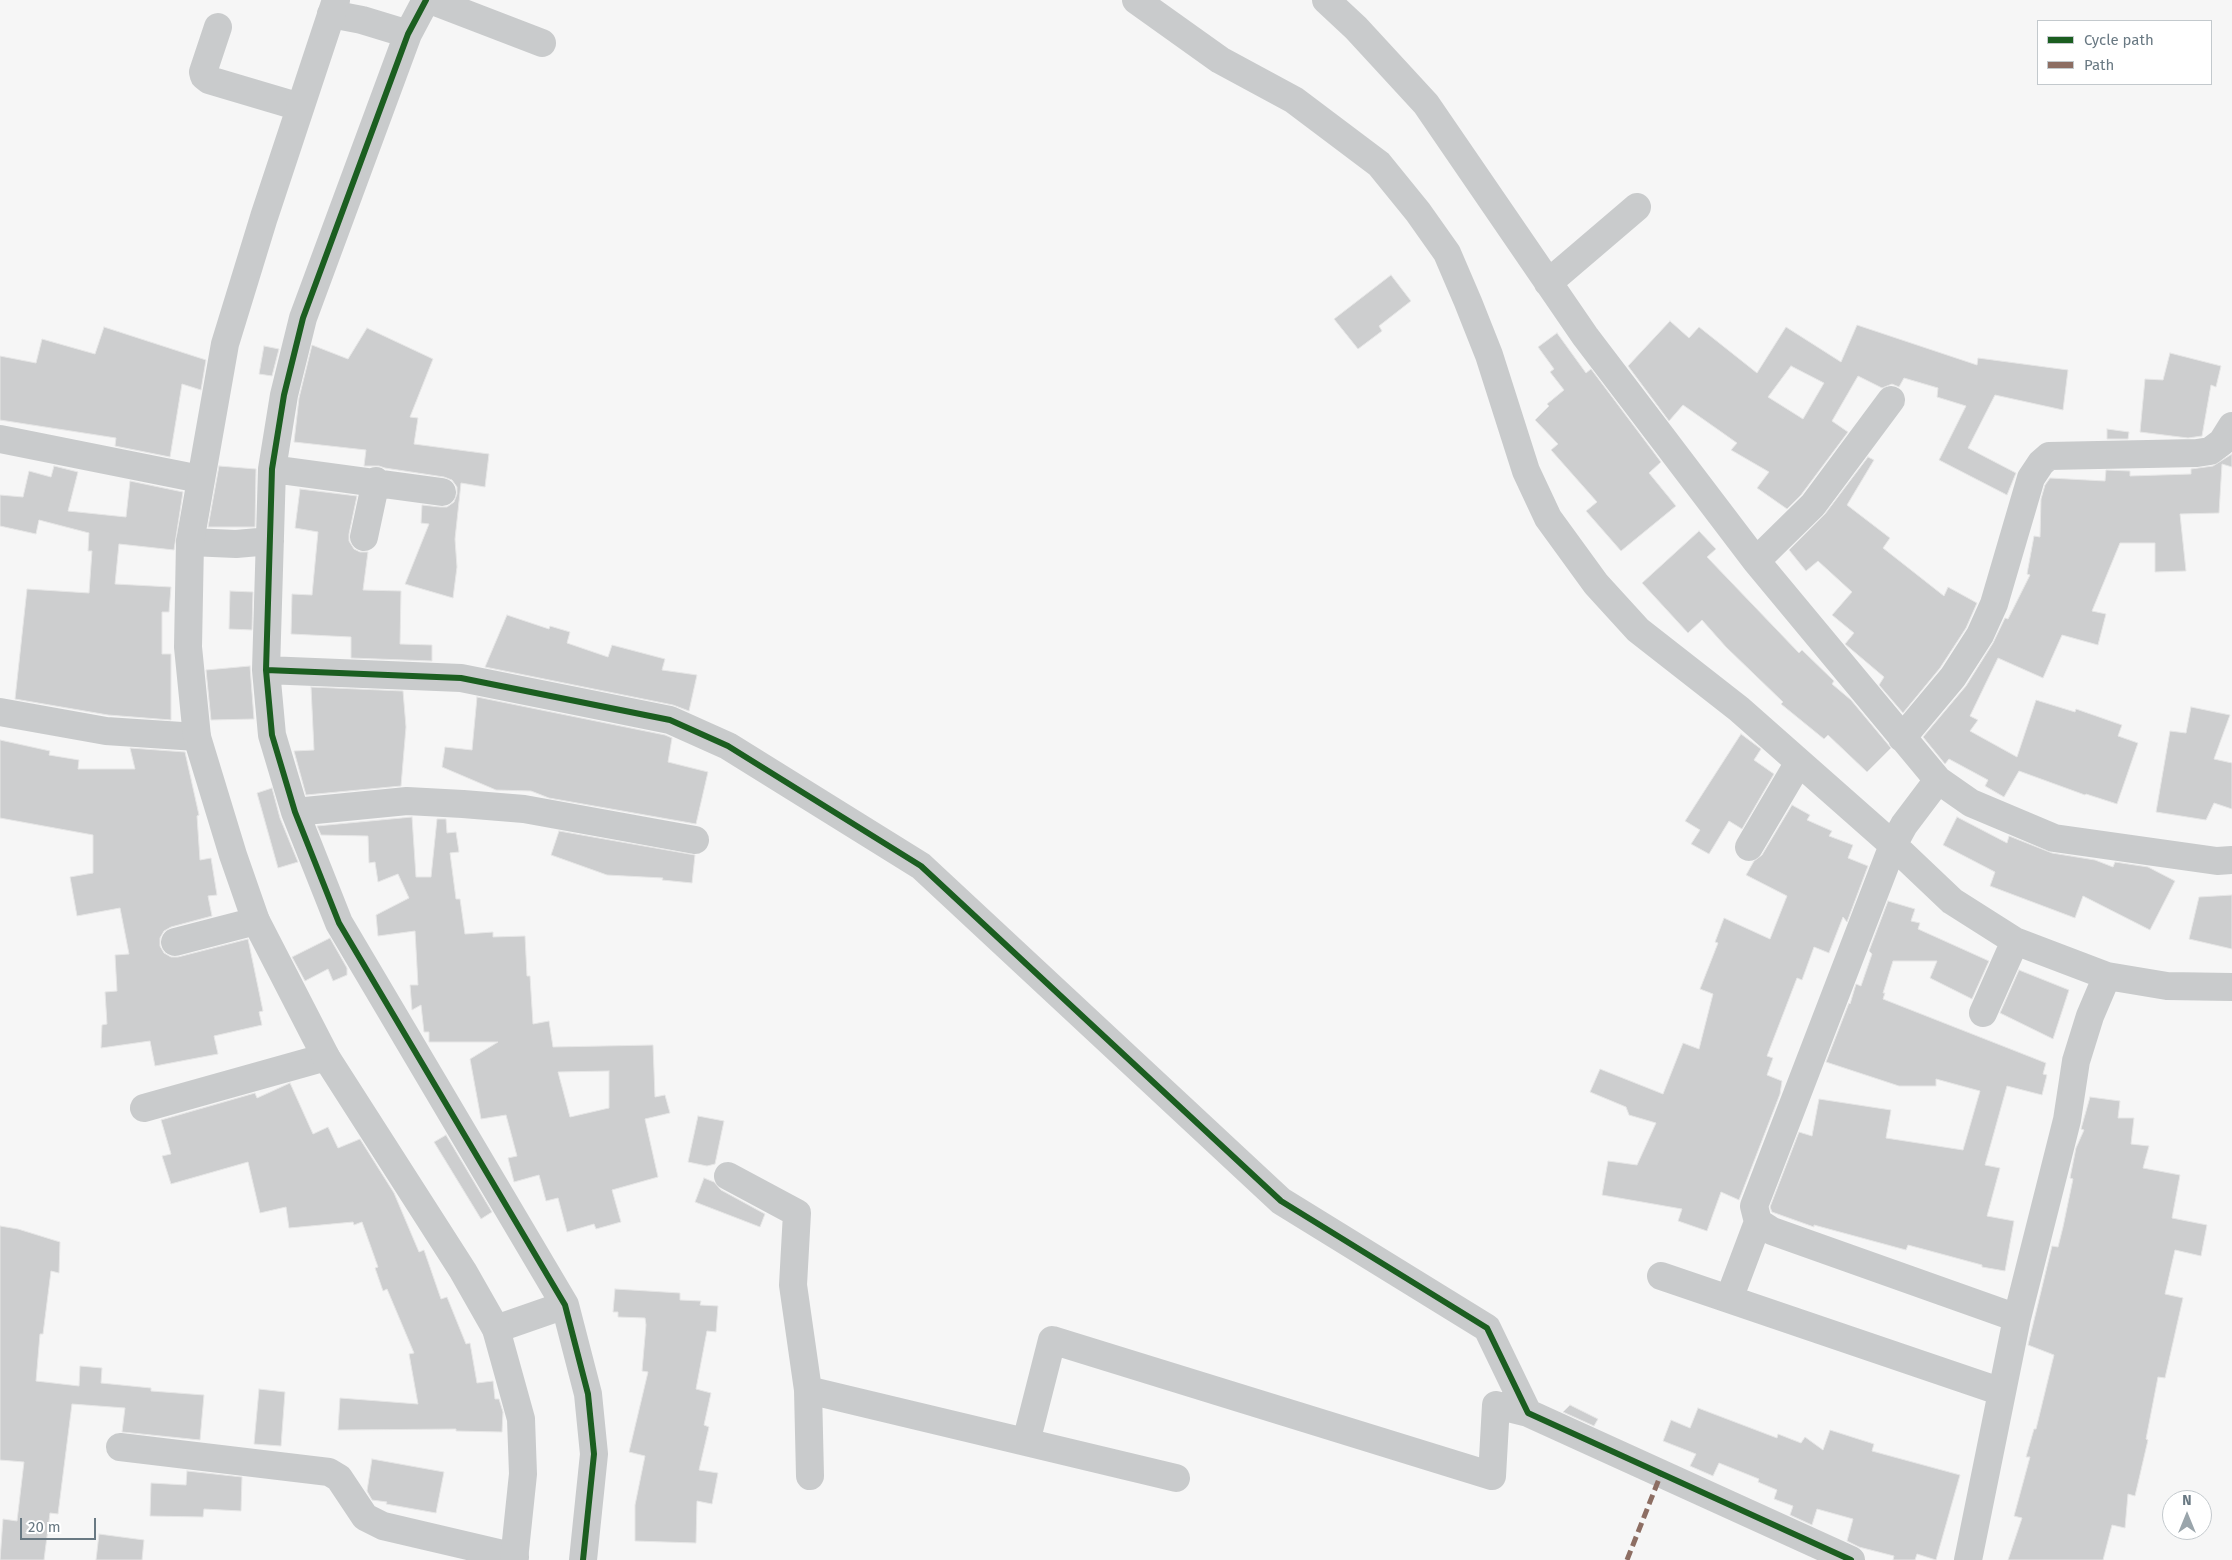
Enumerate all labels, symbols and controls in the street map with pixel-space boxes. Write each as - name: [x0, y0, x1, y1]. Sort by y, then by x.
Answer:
- legend: [2037, 20, 2212, 85]
- text: Cycle path: [2084, 31, 2154, 49]
- text: Path: [2084, 56, 2114, 74]
- north arrow: [2162, 1490, 2212, 1540]
- text: N: [2182, 1492, 2192, 1509]
- scale bar: [22, 1508, 99, 1540]
- text: 20 m: [28, 1518, 61, 1536]

